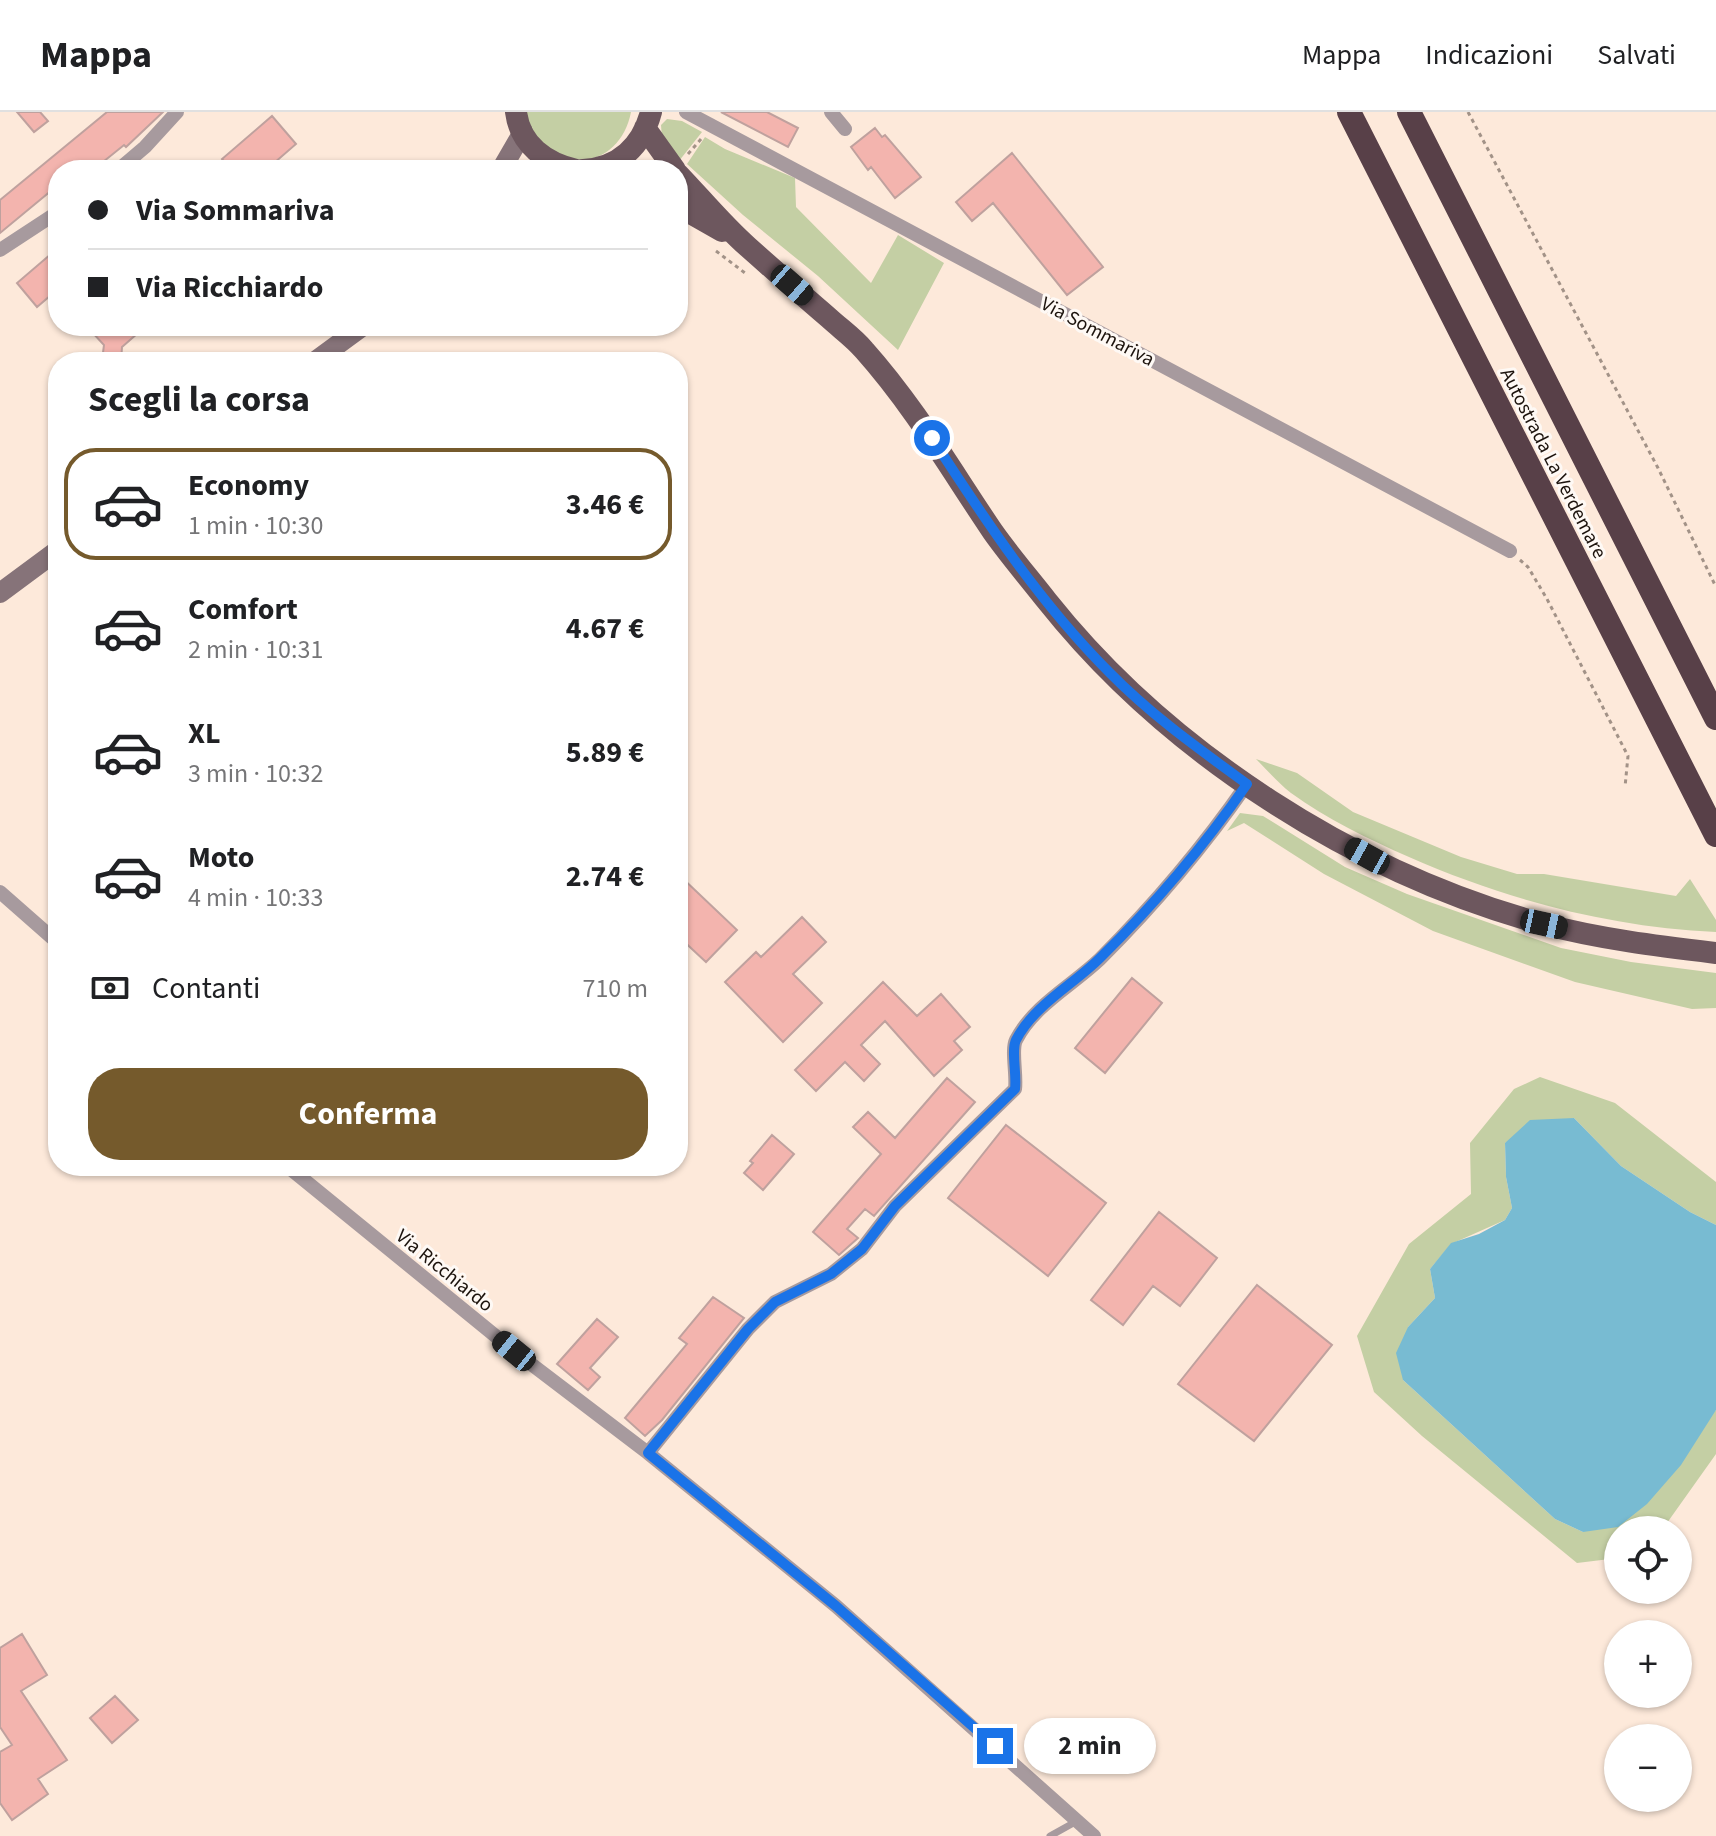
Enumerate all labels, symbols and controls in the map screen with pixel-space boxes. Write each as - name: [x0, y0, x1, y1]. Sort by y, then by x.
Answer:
- text: Mappa: [40, 28, 152, 82]
- text: Mappa: [1302, 35, 1381, 75]
- text: Indicazioni: [1425, 35, 1553, 75]
- text: Salvati: [1597, 35, 1676, 75]
- text: Via Sommariva: [136, 189, 334, 232]
- car: [766, 260, 818, 310]
- text: Via Ricchiardo: [136, 266, 323, 309]
- street label: Via Sommariva: [1036, 290, 1159, 374]
- street label: Autostrada La Verdemare: [1493, 363, 1613, 564]
- text: Scegli la corsa: [88, 374, 310, 425]
- route start: [914, 420, 950, 456]
- text: Economy: [188, 464, 309, 507]
- icon: car: [92, 468, 164, 540]
- text: 3.46 €: [566, 483, 644, 526]
- text: 1 min · 10:30: [188, 507, 323, 544]
- text: Comfort: [188, 588, 298, 631]
- icon: car: [92, 592, 164, 664]
- text: 4.67 €: [566, 607, 644, 650]
- text: 2 min · 10:31: [188, 631, 323, 668]
- text: XL: [188, 712, 221, 755]
- icon: car: [92, 716, 164, 788]
- text: 5.89 €: [566, 731, 644, 774]
- text: 3 min · 10:32: [188, 755, 323, 792]
- car: [1340, 834, 1394, 878]
- text: Moto: [188, 836, 254, 879]
- icon: car: [92, 840, 164, 912]
- text: 2.74 €: [566, 855, 644, 898]
- text: 4 min · 10:33: [188, 879, 323, 916]
- car: [1518, 907, 1570, 941]
- icon: cash: [88, 966, 132, 1010]
- text: Contanti: [152, 967, 260, 1010]
- text: 710 m: [582, 970, 648, 1007]
- button: Conferma: [88, 1068, 648, 1160]
- street label: Via Ricchiardo: [390, 1223, 499, 1319]
- car: [488, 1327, 540, 1375]
- map controls: [1604, 1516, 1692, 1812]
- button: locate: [1604, 1516, 1692, 1604]
- button: +: [1604, 1620, 1692, 1708]
- callout: 2 min: [1023, 1718, 1155, 1774]
- button: −: [1604, 1724, 1692, 1812]
- text: 2 min: [1058, 1727, 1122, 1764]
- route end: [977, 1728, 1013, 1764]

